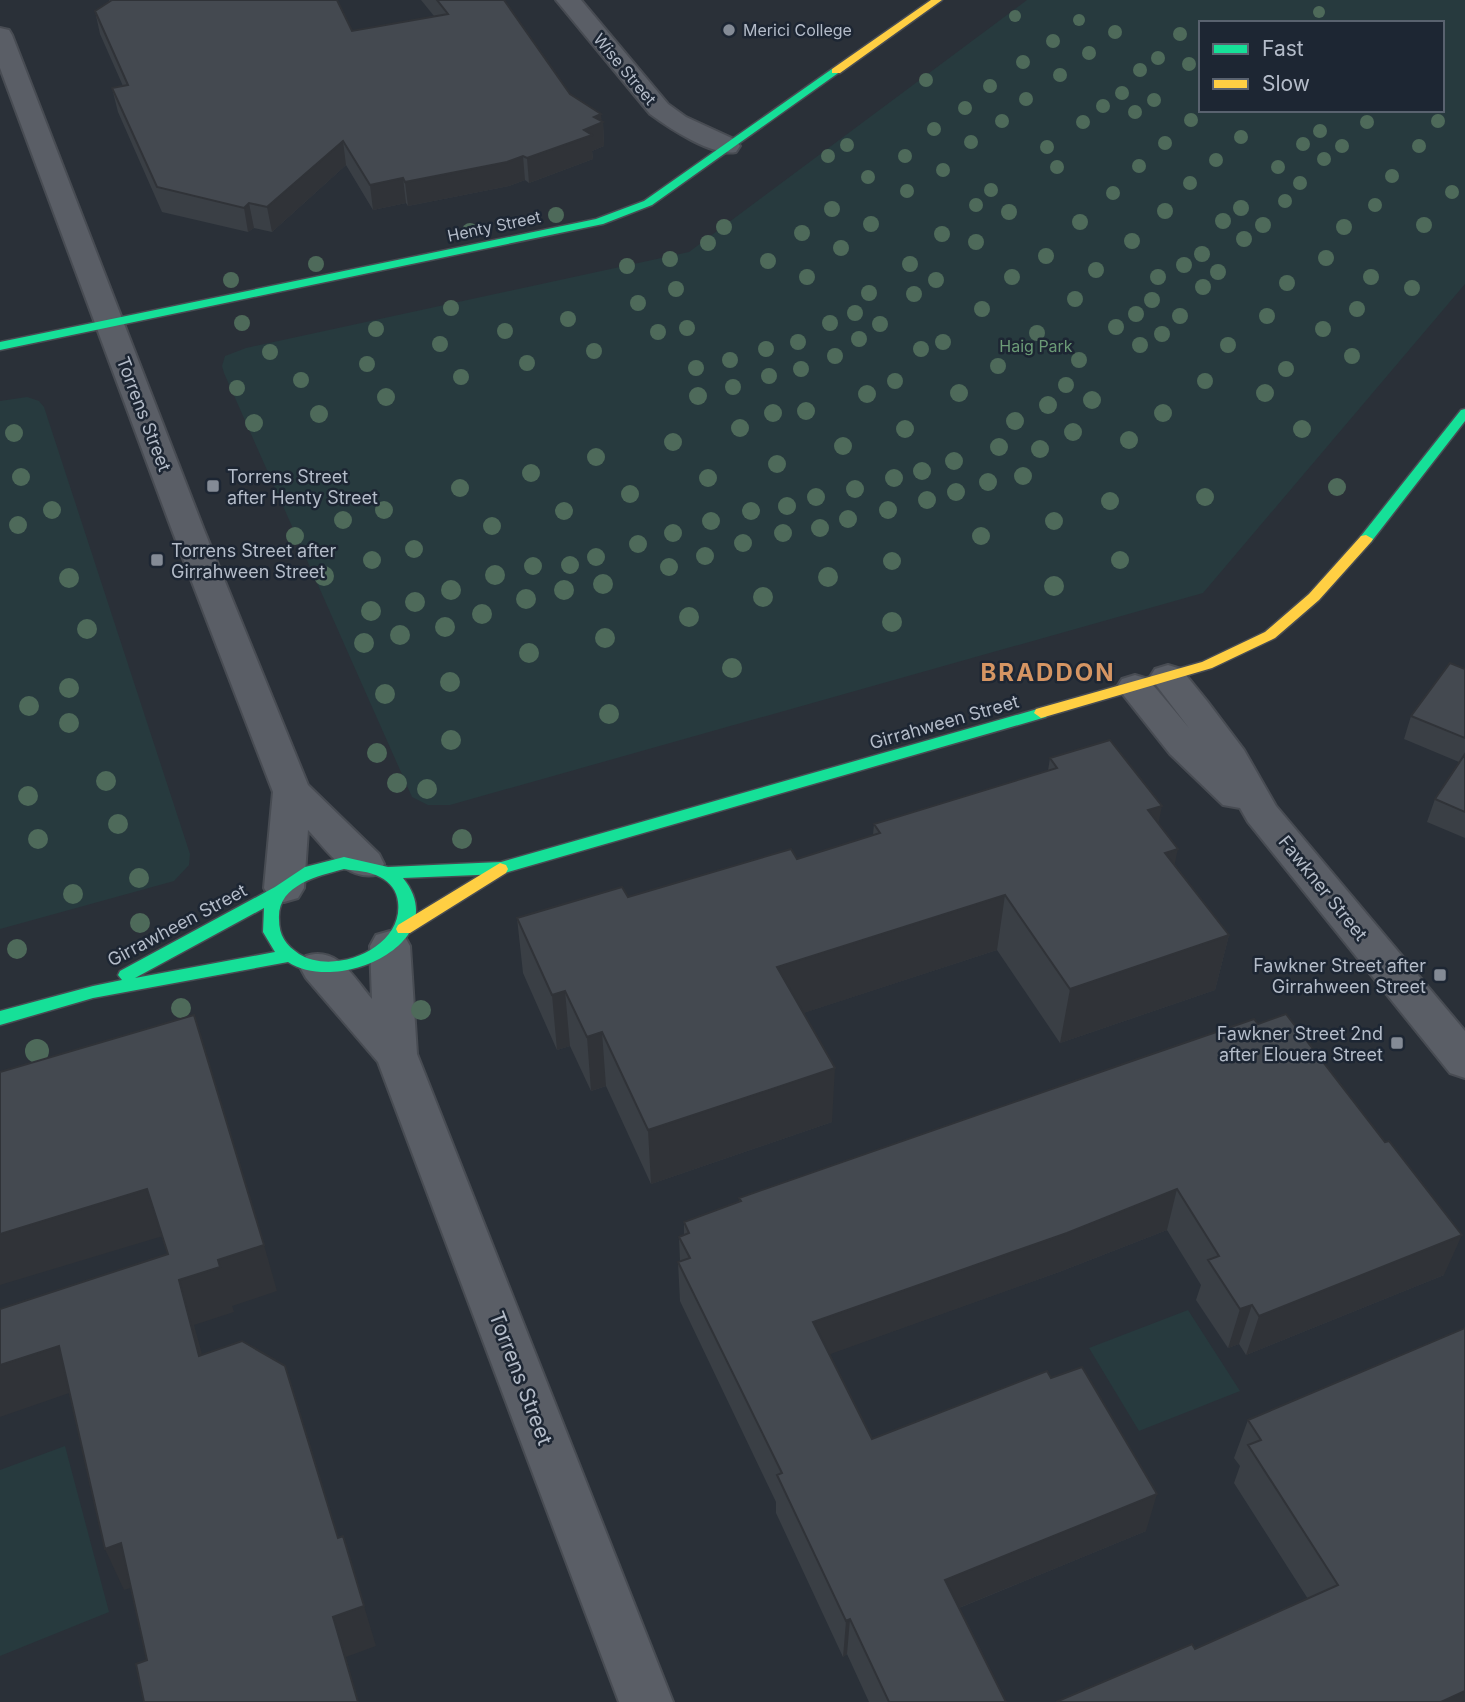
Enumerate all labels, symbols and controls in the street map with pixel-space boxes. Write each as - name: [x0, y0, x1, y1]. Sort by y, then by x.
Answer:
- place label: Merici College: [743, 20, 852, 40]
- legend: [1199, 21, 1444, 112]
- marker: Merici College: [721, 22, 737, 38]
- street label: Wise Street: [589, 29, 661, 109]
- text: Fast: [1262, 36, 1304, 61]
- text: Slow: [1262, 71, 1310, 96]
- street label: Henty Street: [446, 206, 542, 246]
- park label: Haig Park: [999, 336, 1073, 356]
- street label: Torrens Street: [113, 354, 176, 474]
- place label: Torrens Street after Henty Street: [227, 466, 378, 508]
- marker: Torrens Street after Henty Street: [205, 478, 221, 494]
- place label: Torrens Street after Girrahween Street: [171, 540, 336, 582]
- marker: Torrens Street after Girrahween Street: [149, 552, 165, 568]
- district label: BRADDON: [980, 658, 1116, 687]
- street label: Girrahween Street: [867, 691, 1021, 753]
- street label: Fawkner Street: [1274, 831, 1372, 945]
- street label: Girrawheen Street: [104, 879, 250, 971]
- place label: Fawkner Street after Girrahween Street: [1253, 955, 1426, 997]
- marker: Fawkner Street after Girrahween Street: [1432, 967, 1448, 983]
- place label: Fawkner Street 2nd after Elouera Street: [1217, 1023, 1383, 1065]
- marker: Fawkner Street 2nd after Elouera Street: [1389, 1035, 1405, 1051]
- street label: Torrens Street: [484, 1308, 558, 1449]

